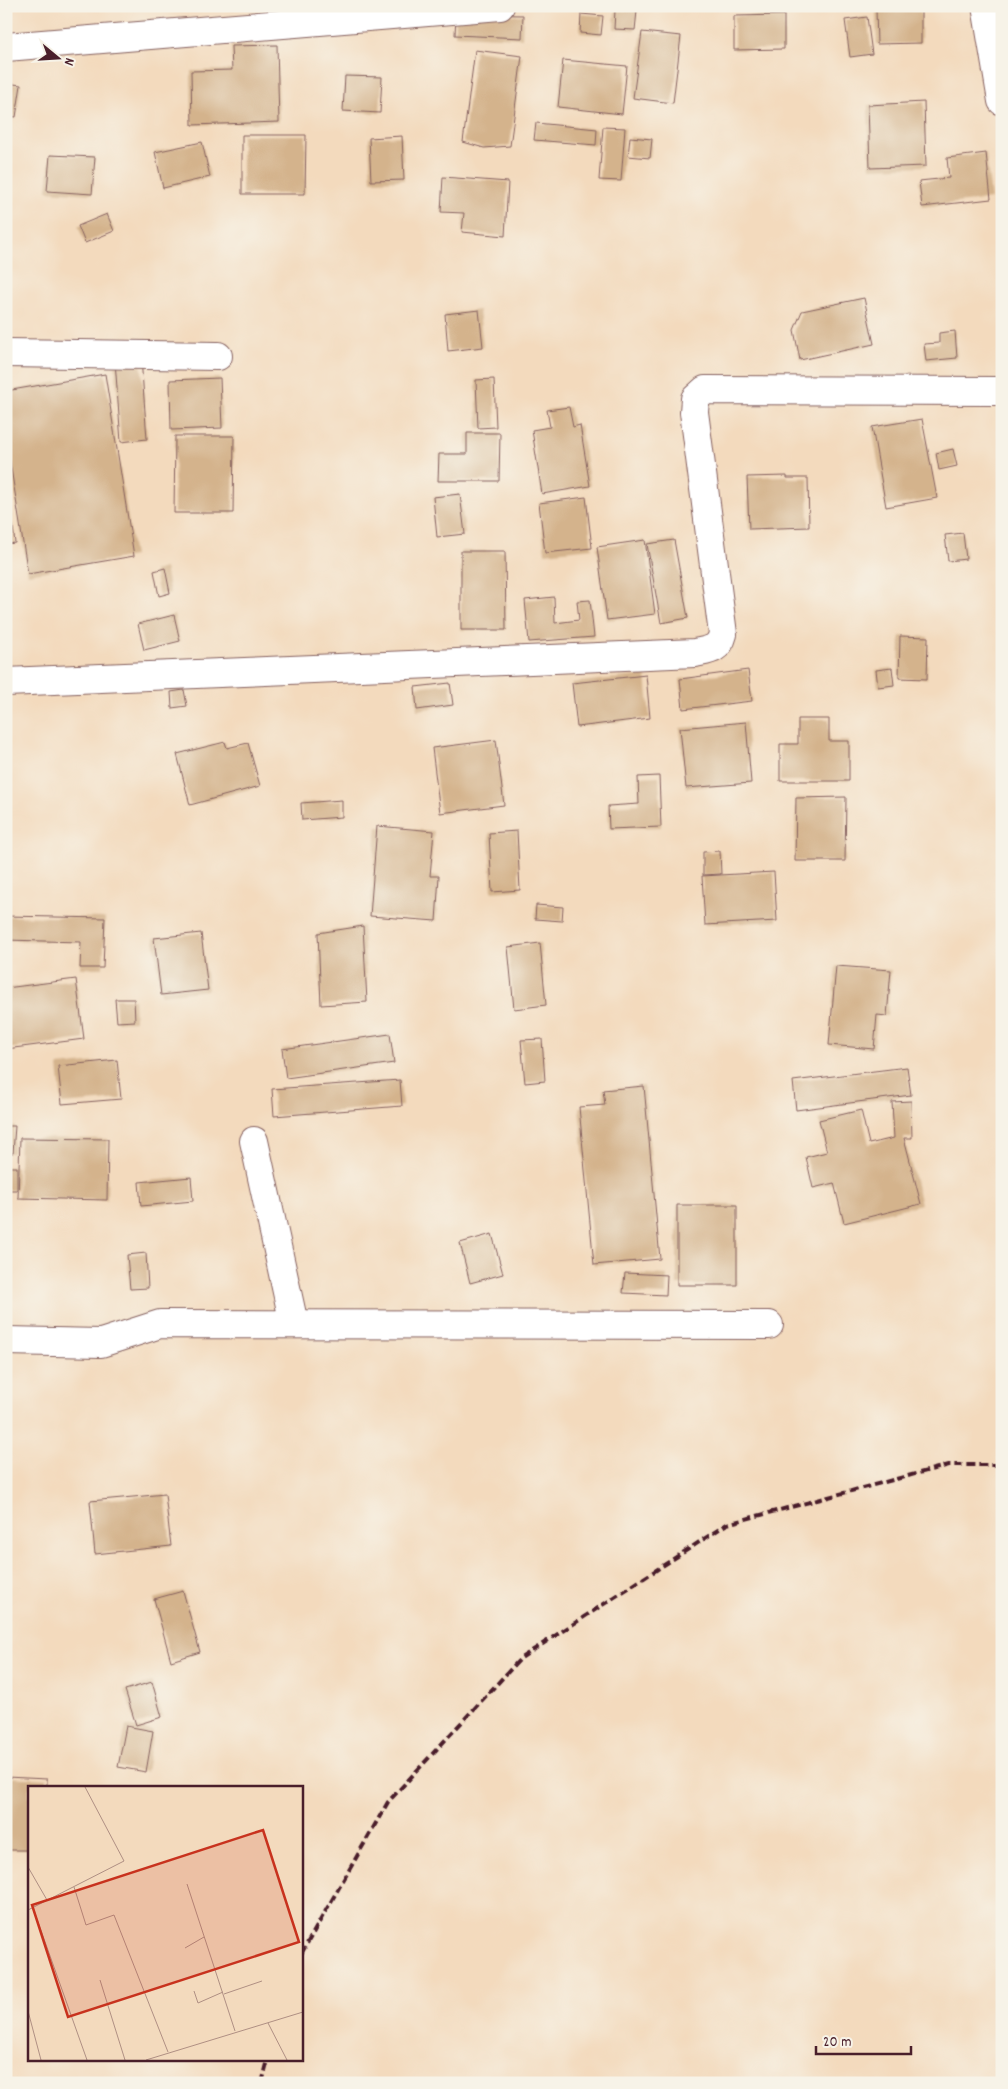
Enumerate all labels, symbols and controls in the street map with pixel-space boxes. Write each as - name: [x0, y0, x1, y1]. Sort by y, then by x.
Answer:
- north arrow: [32, 32, 82, 82]
- text: N: [58, 55, 79, 68]
- inset map: [28, 1786, 302, 2062]
- scale bar: [816, 2024, 910, 2056]
- text: 20 m: [823, 2032, 851, 2054]

